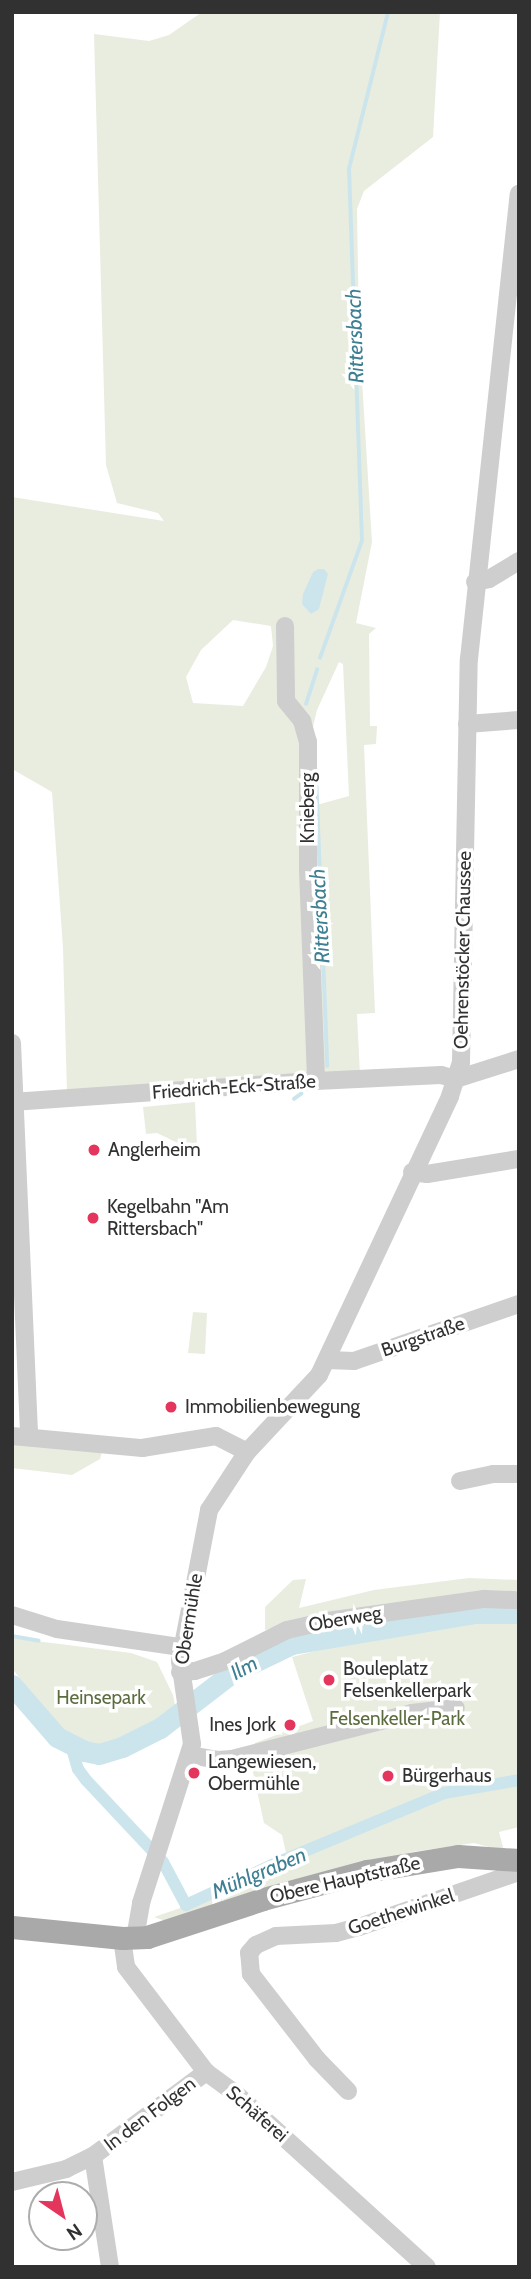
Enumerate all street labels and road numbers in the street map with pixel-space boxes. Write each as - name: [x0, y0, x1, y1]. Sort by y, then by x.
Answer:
- street label: Knieberg: [297, 773, 319, 843]
- street label: Oehrenstöcker Chaussee: [450, 851, 476, 1049]
- street label: Friedrich-Eck-Straße: [151, 1070, 317, 1104]
- street label: Burgstraße: [378, 1312, 468, 1362]
- street label: Obermühle: [171, 1572, 207, 1666]
- street label: Oberweg: [307, 1601, 383, 1637]
- street label: Obere Hauptstraße: [268, 1852, 422, 1908]
- street label: Goethewinkel: [345, 1884, 457, 1940]
- street label: In den Folgen: [100, 2072, 200, 2156]
- street label: Schäferei: [221, 2081, 293, 2147]

